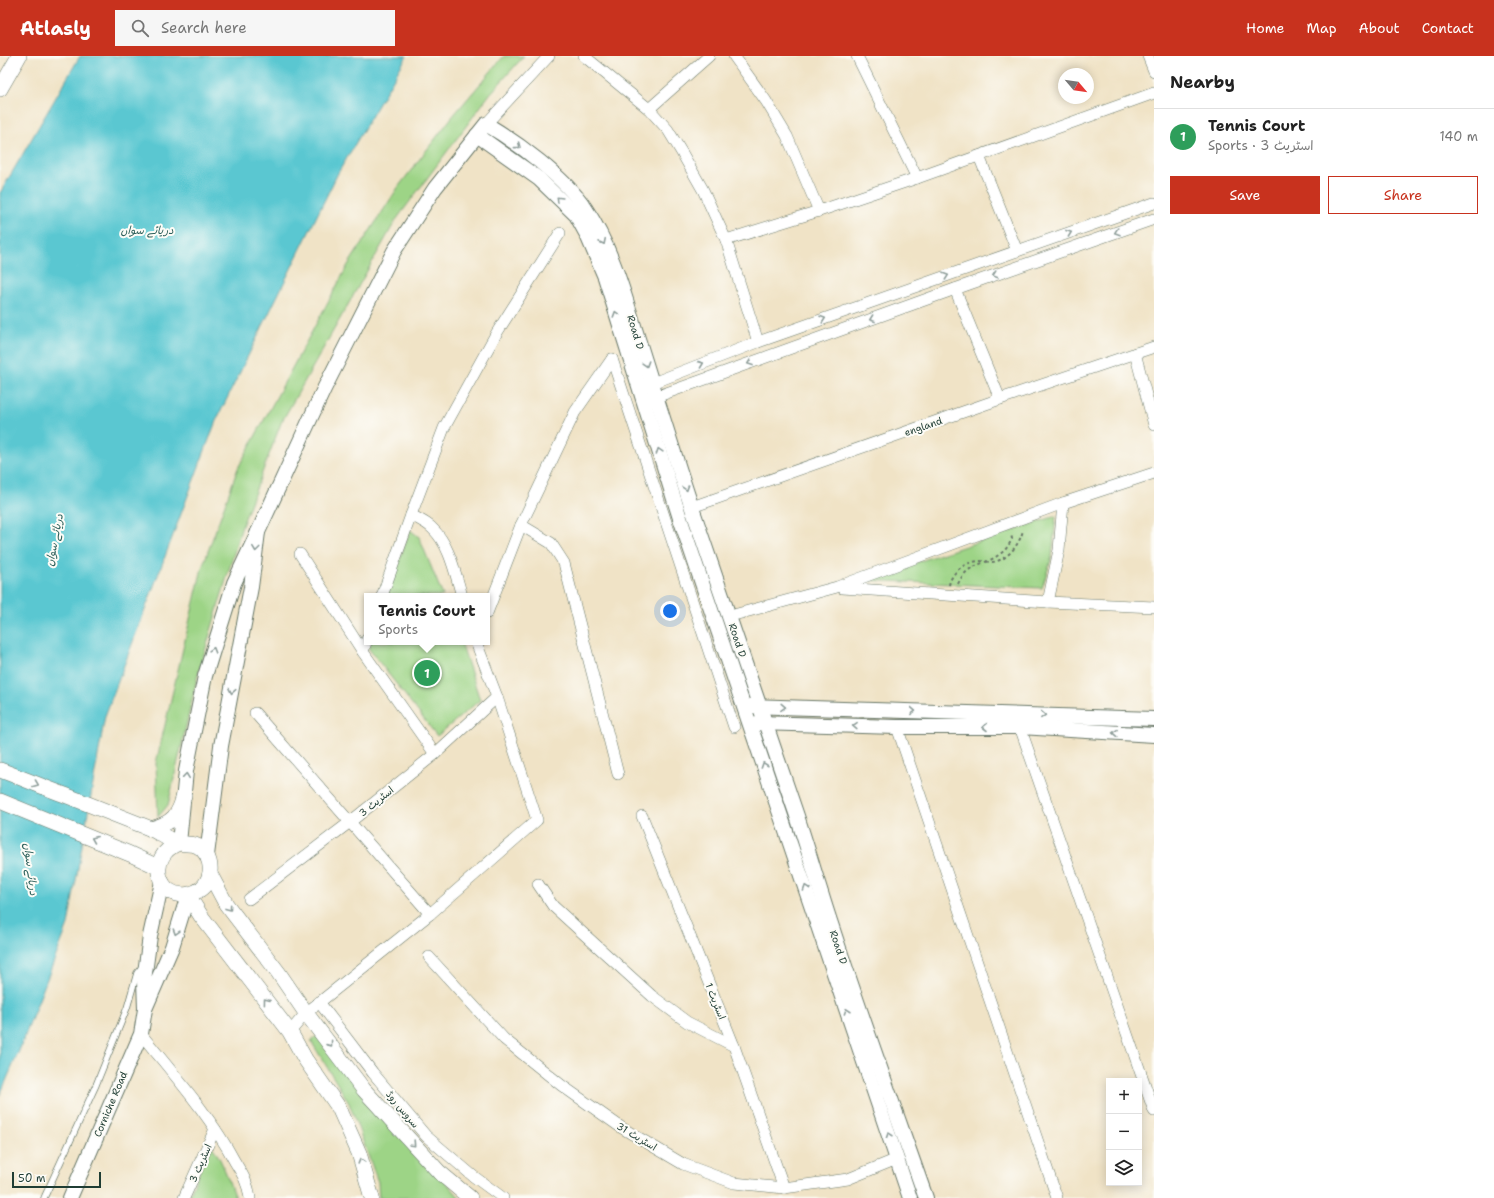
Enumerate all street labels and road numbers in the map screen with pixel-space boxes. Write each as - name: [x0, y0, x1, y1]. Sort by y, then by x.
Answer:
- street label: Road D: [624, 313, 647, 351]
- street label: england: [902, 414, 944, 439]
- street label: Road D: [726, 621, 750, 659]
- street label: اسٹریٹ 3: [356, 783, 396, 819]
- street label: Road D: [827, 928, 851, 966]
- street label: اسٹریٹ 1: [702, 981, 729, 1021]
- street label: Corniche Road: [91, 1069, 130, 1139]
- street label: سروس روڈ: [383, 1088, 422, 1131]
- street label: اسٹریٹ 31: [614, 1119, 659, 1153]
- street label: اسٹریٹ 3: [186, 1142, 215, 1185]

